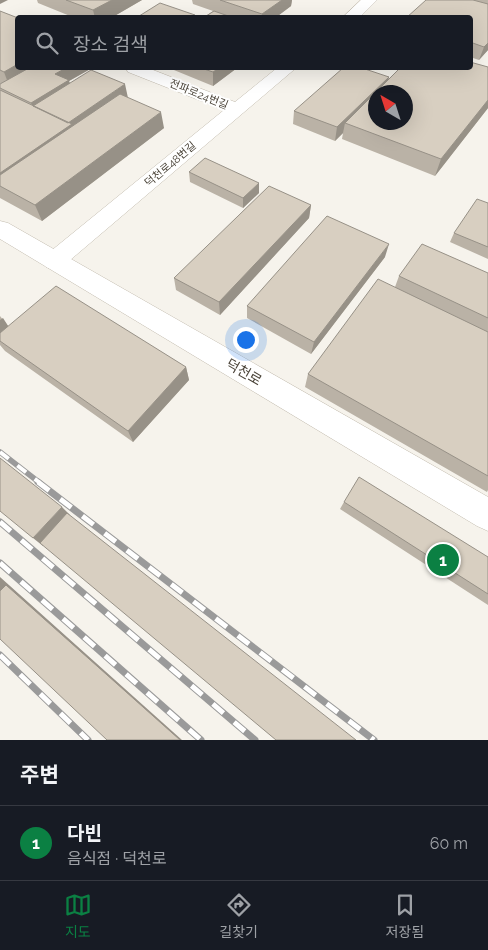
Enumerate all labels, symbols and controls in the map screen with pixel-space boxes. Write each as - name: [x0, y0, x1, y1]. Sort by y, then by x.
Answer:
- search box: [15, 15, 473, 70]
- icon: search: [33, 29, 61, 57]
- text: 장소 검색: [73, 33, 148, 55]
- street label: 전파로24번길: [167, 77, 230, 112]
- north arrow: [368, 85, 413, 130]
- street label: 덕천로48번길: [142, 139, 199, 190]
- your location: [233, 327, 259, 353]
- street label: 덕천로: [223, 355, 265, 389]
- pin: 1: [427, 541, 459, 579]
- text: 주변: [20, 762, 59, 787]
- text: 다빈: [67, 822, 102, 844]
- text: 1: [32, 834, 40, 853]
- text: 60 m: [430, 834, 468, 853]
- text: 음식점 · 덕천로: [67, 849, 167, 868]
- tab: 지도: [64, 891, 92, 941]
- tab: 길찾기: [219, 891, 258, 941]
- tab: 저장됨: [386, 891, 424, 941]

